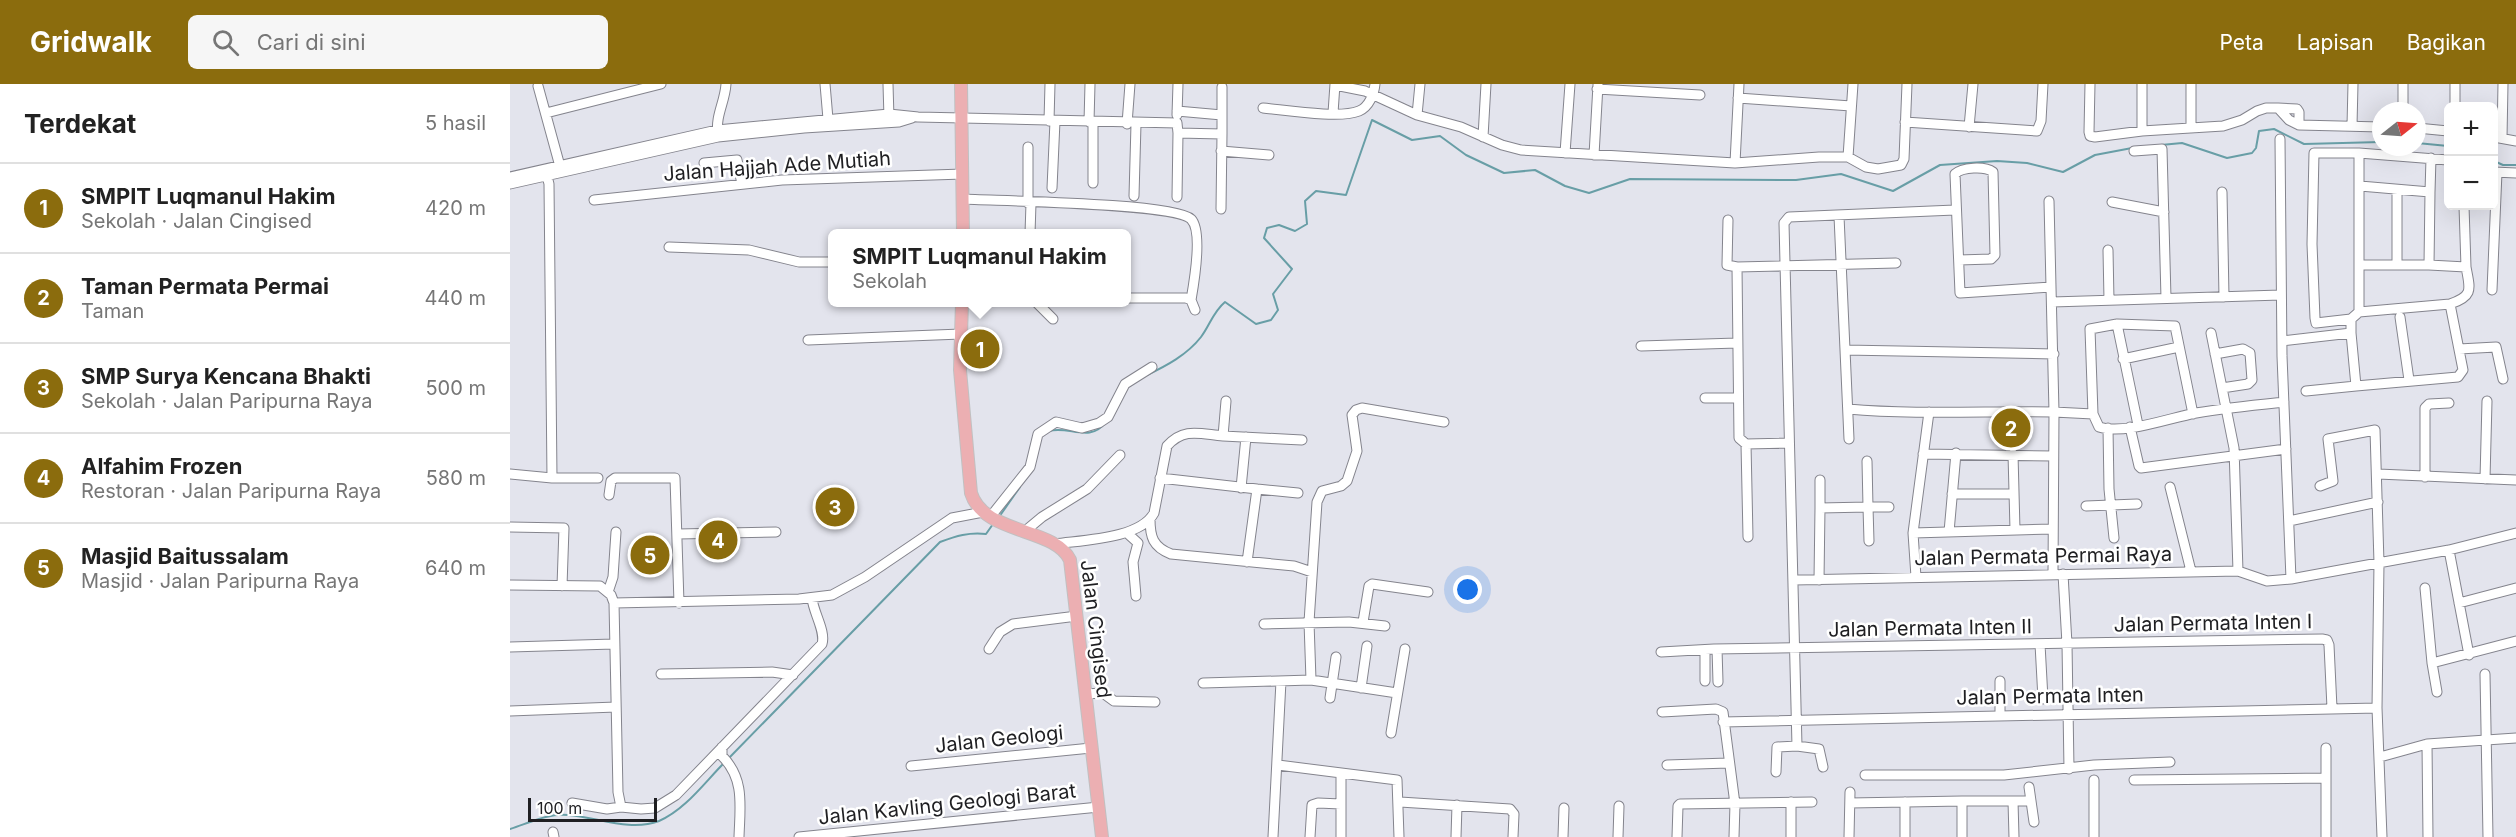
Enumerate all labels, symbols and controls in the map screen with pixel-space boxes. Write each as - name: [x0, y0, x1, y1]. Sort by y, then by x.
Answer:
- search box: [188, 15, 608, 69]
- text: Gridwalk: [30, 25, 152, 59]
- icon: search: [209, 26, 242, 59]
- text: Cari di sini: [257, 29, 366, 55]
- text: Peta: [2220, 30, 2264, 55]
- text: Lapisan: [2297, 30, 2374, 55]
- text: Bagikan: [2407, 30, 2486, 55]
- north arrow: [2372, 102, 2426, 156]
- map controls: [2444, 102, 2498, 210]
- button: +: [2444, 102, 2498, 156]
- text: Terdekat: [24, 108, 136, 139]
- text: 5 hasil: [425, 111, 486, 135]
- street label: Jalan Hajjah Ade Mutiah: [662, 146, 892, 186]
- button: −: [2444, 156, 2498, 210]
- text: SMPIT Luqmanul Hakim: [81, 183, 336, 209]
- text: 1: [39, 196, 48, 220]
- text: 420 m: [425, 196, 486, 220]
- text: Sekolah · Jalan Cingised: [81, 209, 312, 233]
- popup: [828, 229, 1131, 307]
- text: SMPIT Luqmanul Hakim: [852, 243, 1107, 269]
- text: Sekolah: [852, 269, 927, 293]
- text: Taman Permata Permai: [81, 273, 329, 299]
- text: 2: [37, 286, 50, 310]
- text: 440 m: [424, 286, 486, 310]
- text: Taman: [81, 299, 144, 323]
- pin: 1: [960, 326, 1000, 372]
- text: SMP Surya Kencana Bhakti: [81, 363, 371, 389]
- text: 3: [37, 376, 50, 400]
- text: 500 m: [425, 376, 486, 400]
- text: Sekolah · Jalan Paripurna Raya: [81, 389, 372, 413]
- pin: 2: [1992, 406, 2030, 450]
- text: Alfahim Frozen: [81, 453, 242, 479]
- text: 4: [37, 466, 50, 490]
- text: 580 m: [426, 466, 486, 490]
- text: Restoran · Jalan Paripurna Raya: [81, 479, 381, 503]
- pin: 3: [816, 484, 854, 530]
- pin: 4: [698, 518, 738, 562]
- pin: 5: [630, 532, 670, 578]
- street label: Jalan Permata Permai Raya: [1914, 542, 2172, 570]
- text: Masjid Baitussalam: [81, 543, 289, 569]
- text: 5: [37, 556, 50, 580]
- text: 640 m: [425, 556, 486, 580]
- street label: Jalan Cingised: [1076, 559, 1116, 699]
- text: Masjid · Jalan Paripurna Raya: [81, 569, 359, 593]
- your location: [1453, 575, 1482, 604]
- street label: Jalan Permata Inten I: [2114, 609, 2312, 637]
- street label: Jalan Permata Inten II: [1828, 614, 2032, 642]
- street label: Jalan Permata Inten: [1956, 682, 2144, 710]
- street label: Jalan Geologi: [934, 720, 1064, 758]
- street label: Jalan Kavling Geologi Barat: [817, 778, 1078, 829]
- scale bar: [528, 795, 657, 822]
- text: 100 m: [537, 798, 582, 818]

